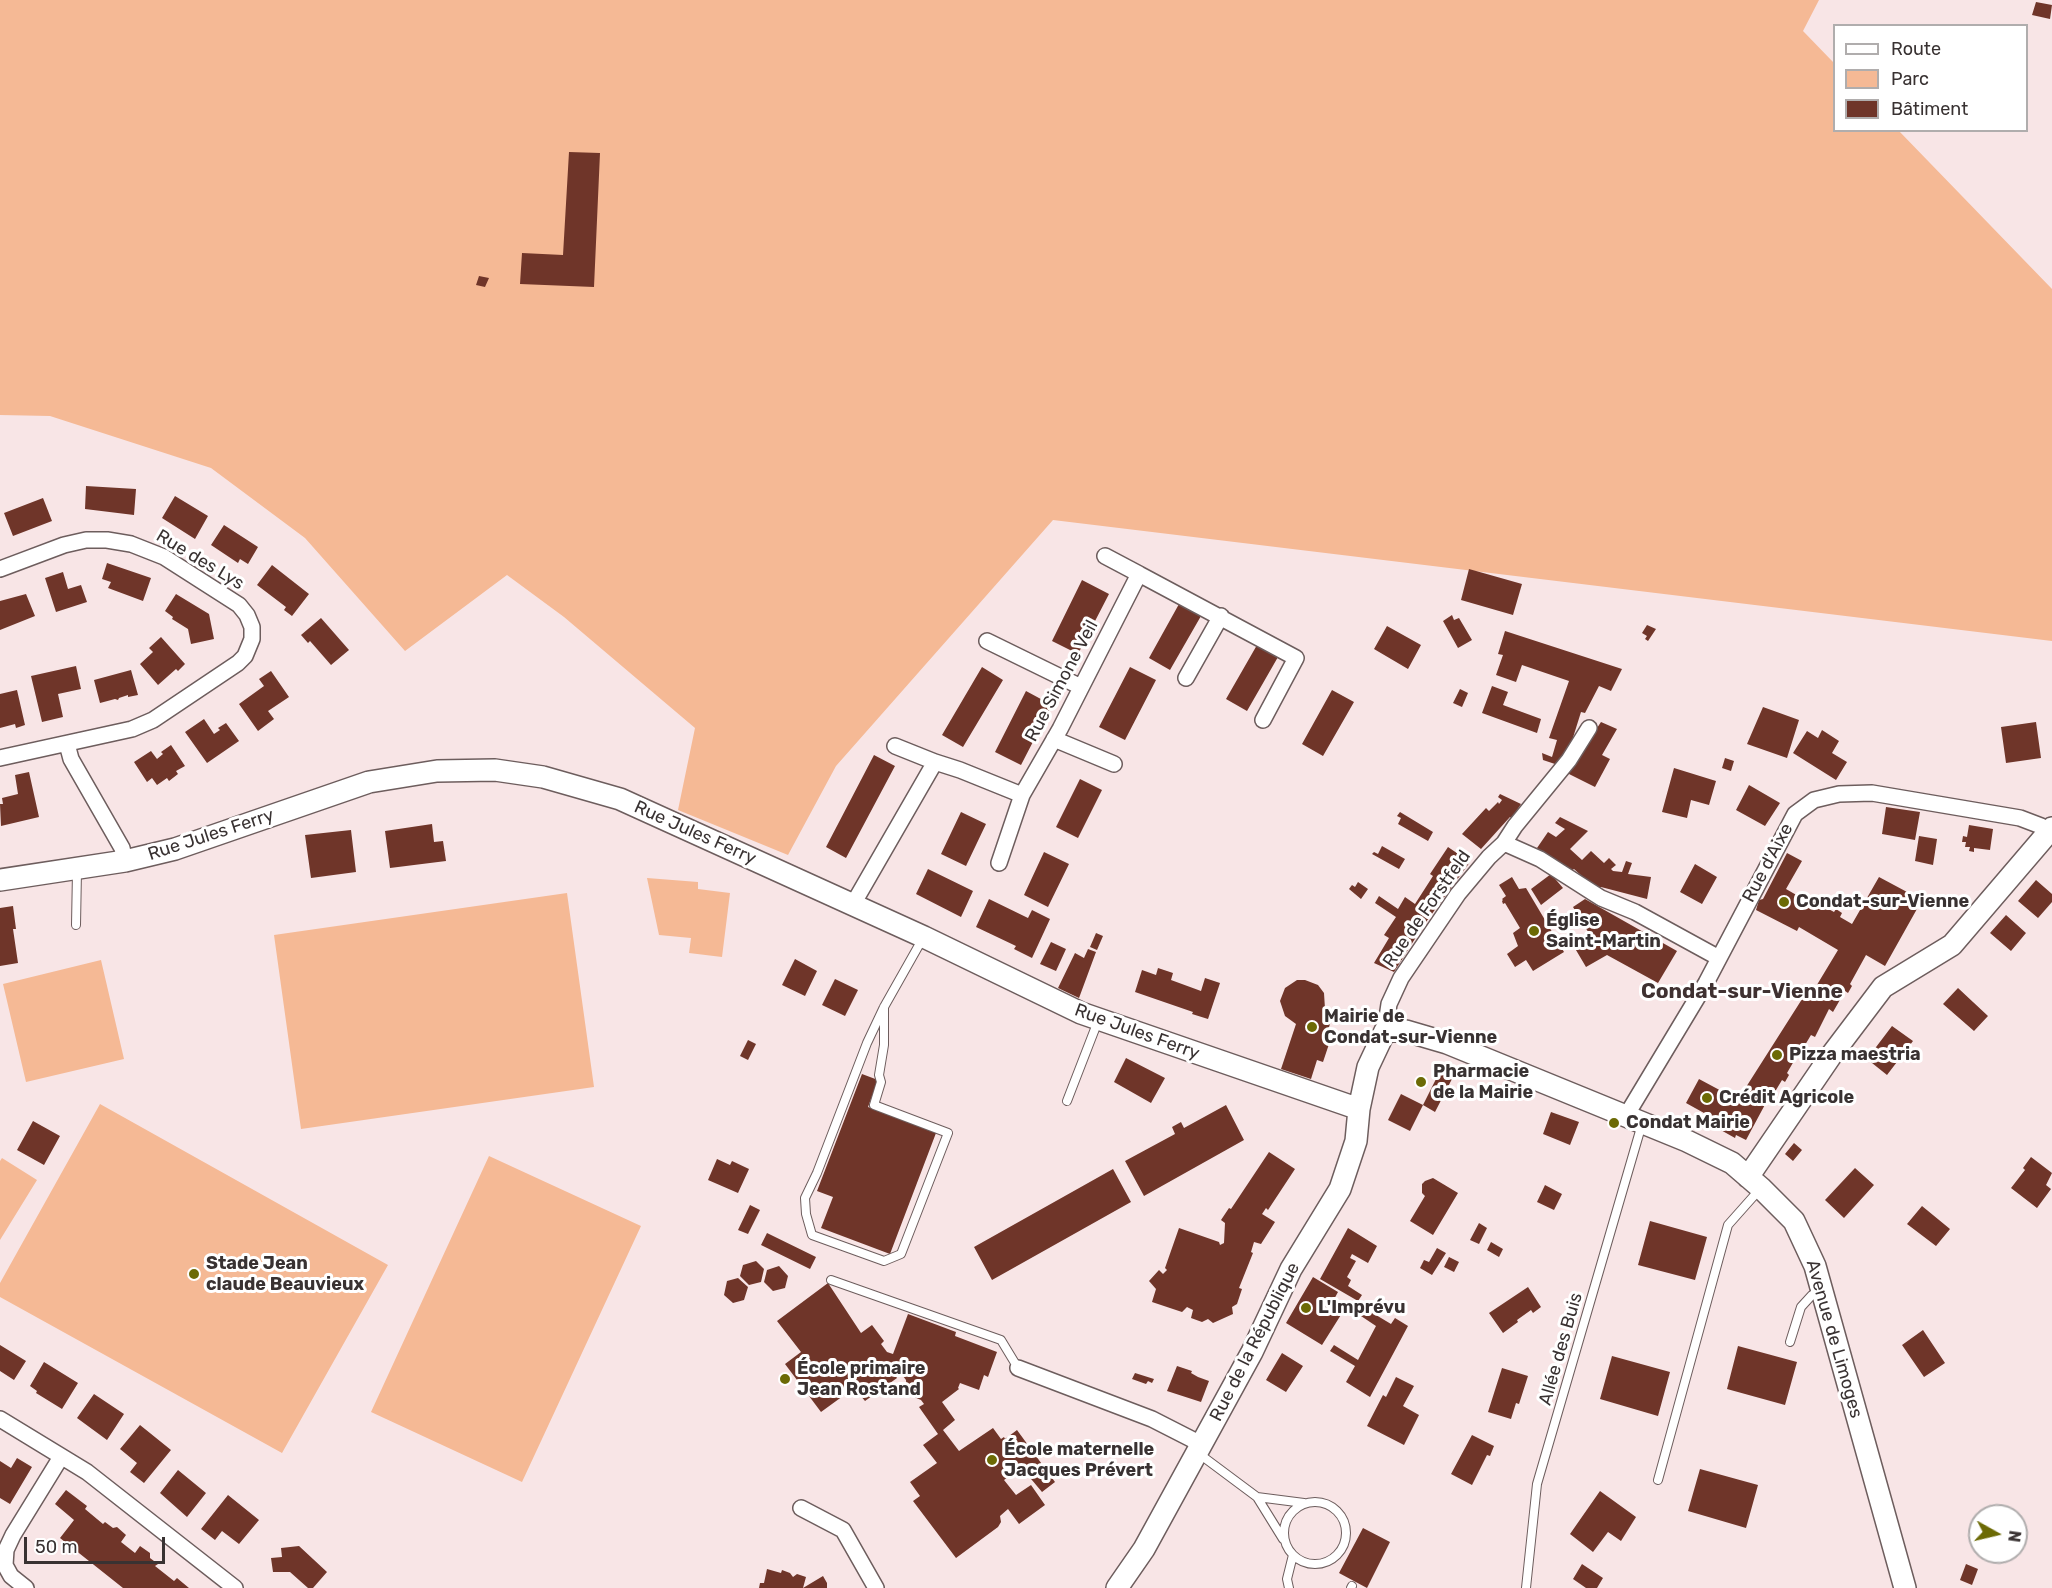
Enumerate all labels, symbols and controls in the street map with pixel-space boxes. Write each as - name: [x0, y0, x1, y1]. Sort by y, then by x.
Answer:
- legend: [1833, 24, 2028, 132]
- text: Route: [1891, 38, 1941, 60]
- text: Parc: [1891, 68, 1929, 90]
- text: Bâtiment: [1891, 98, 1968, 120]
- street label: Rue des Lys: [152, 525, 248, 595]
- street label: Rue Simone Veil: [1021, 617, 1103, 745]
- street label: Rue Jules Ferry: [631, 796, 759, 870]
- street label: Rue Jules Ferry: [145, 804, 277, 866]
- street label: Rue d'Aixe: [1738, 820, 1798, 906]
- street label: Rue de Forstfeld: [1379, 846, 1475, 972]
- place label: Condat-sur-Vienne: [1796, 891, 1969, 913]
- marker: Condat-sur-Vienne: [1777, 895, 1791, 909]
- place label: Église Saint-Martin: [1546, 910, 1661, 952]
- marker: Église Saint-Martin: [1527, 924, 1541, 938]
- district label: Condat-sur-Vienne: [1641, 979, 1843, 1005]
- street label: Rue Jules Ferry: [1072, 999, 1202, 1065]
- place label: Mairie de Condat-sur-Vienne: [1324, 1006, 1497, 1048]
- marker: Mairie de Condat-sur-Vienne: [1305, 1020, 1319, 1034]
- place label: Pizza maestria: [1789, 1044, 1921, 1066]
- marker: Pizza maestria: [1770, 1048, 1784, 1062]
- place label: Pharmacie de la Mairie: [1433, 1061, 1533, 1104]
- marker: Pharmacie de la Mairie: [1414, 1075, 1428, 1089]
- place label: Crédit Agricole: [1719, 1087, 1854, 1109]
- marker: Crédit Agricole: [1700, 1091, 1714, 1105]
- place label: Condat Mairie: [1626, 1112, 1750, 1134]
- marker: Condat Mairie: [1607, 1116, 1621, 1130]
- place label: Stade Jean claude Beauvieux: [206, 1253, 364, 1296]
- street label: Avenue de Limoges: [1801, 1257, 1867, 1421]
- street label: Rue de la République: [1206, 1259, 1304, 1425]
- marker: Stade Jean claude Beauvieux: [187, 1267, 201, 1281]
- street label: Allée des Buis: [1535, 1290, 1587, 1408]
- place label: L'Imprévu: [1318, 1297, 1406, 1319]
- marker: L'Imprévu: [1299, 1301, 1313, 1315]
- place label: École primaire Jean Rostand: [797, 1358, 925, 1400]
- marker: École primaire Jean Rostand: [778, 1372, 792, 1386]
- place label: École maternelle Jacques Prévert: [1004, 1439, 1154, 1482]
- marker: École maternelle Jacques Prévert: [985, 1453, 999, 1467]
- north arrow: [1968, 1504, 2028, 1564]
- scale bar: [27, 1525, 168, 1563]
- text: N: [2004, 1529, 2025, 1543]
- text: 50 m: [35, 1536, 78, 1558]

